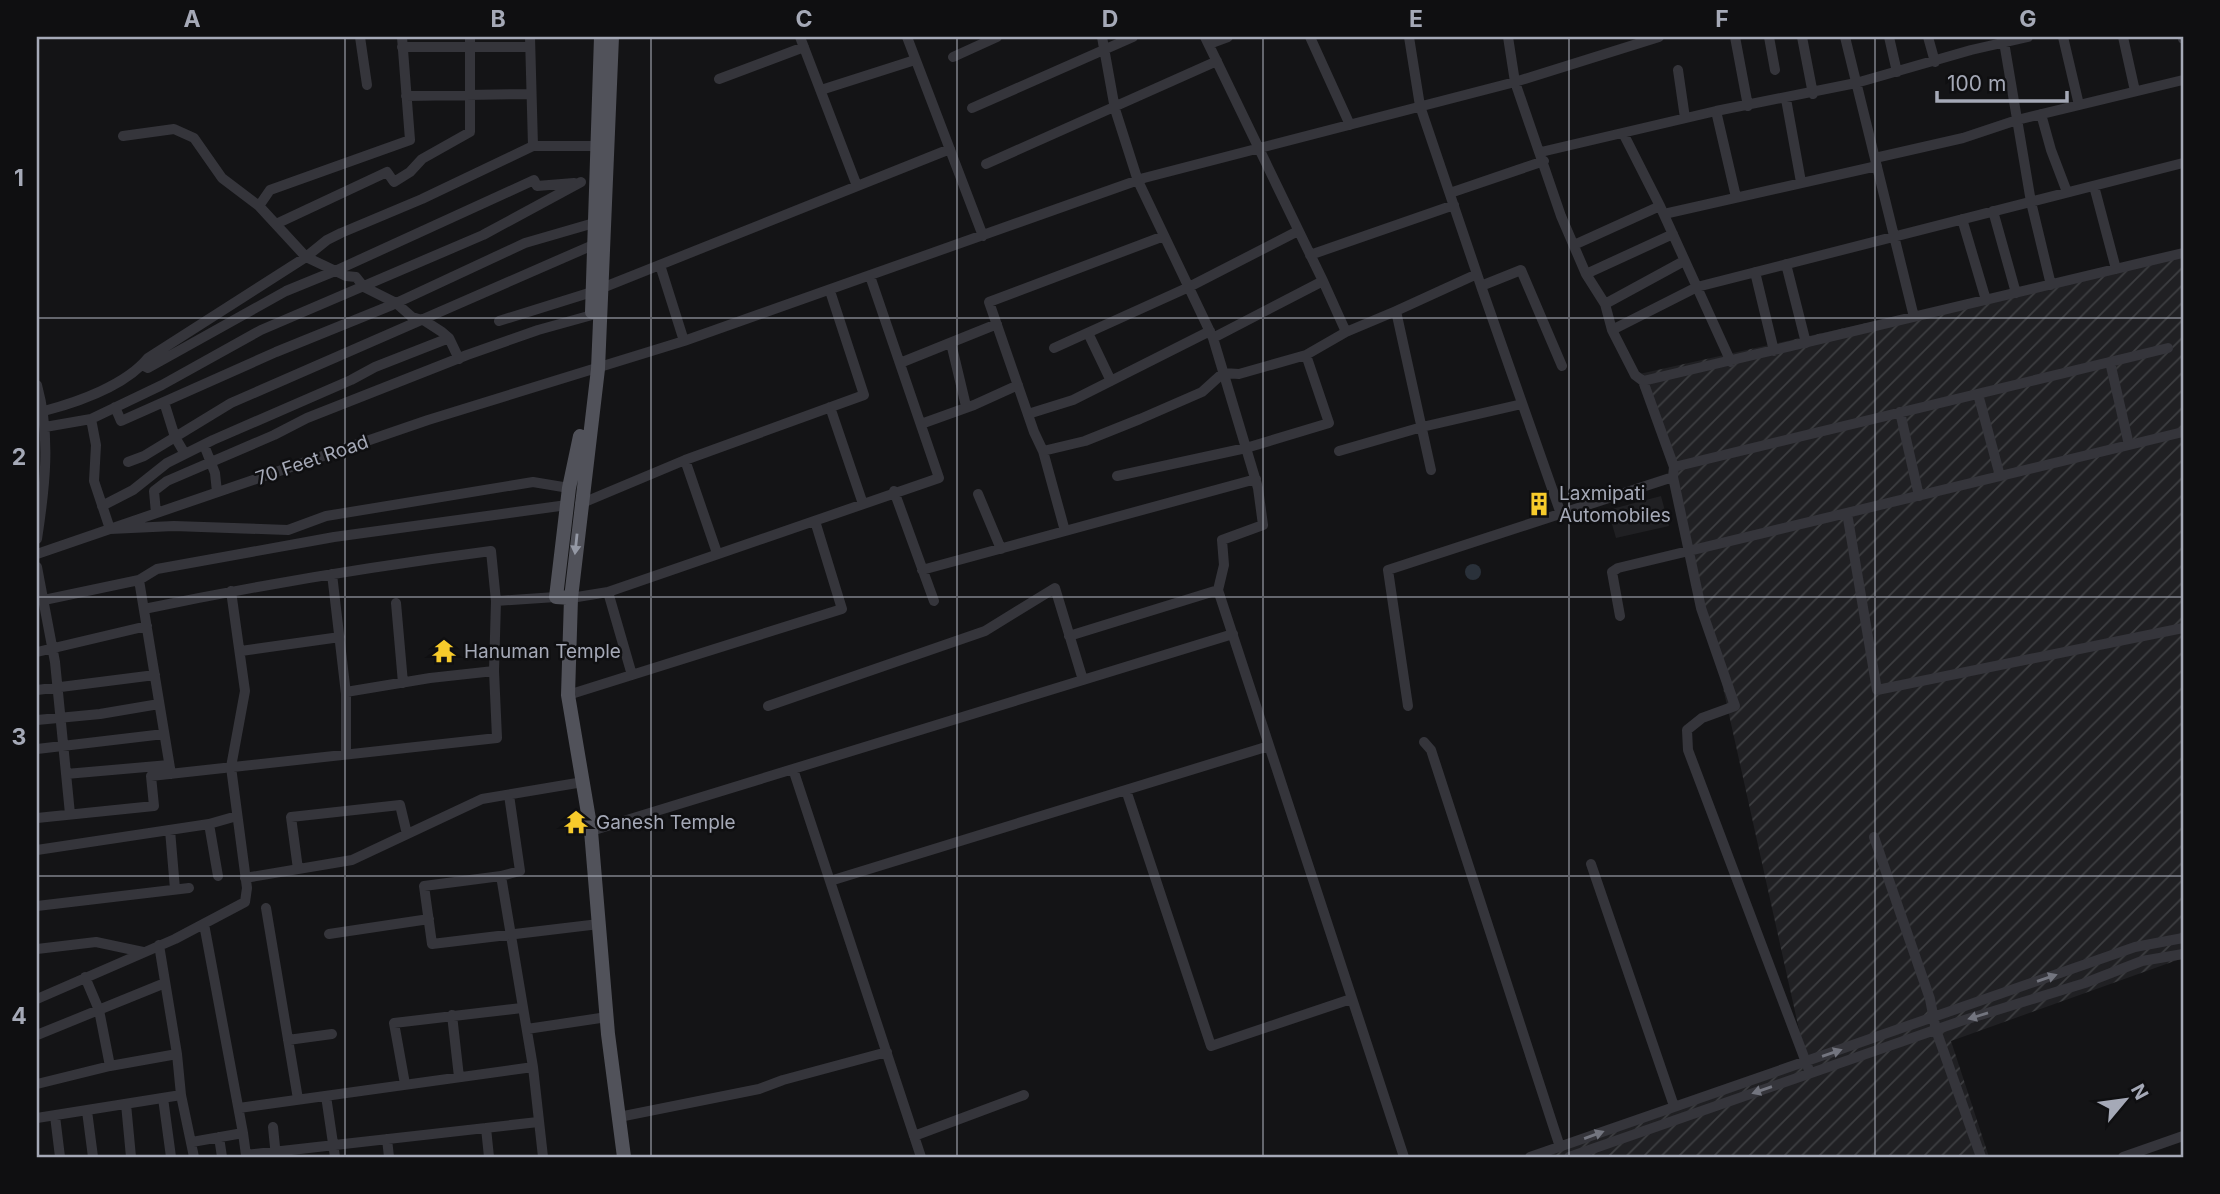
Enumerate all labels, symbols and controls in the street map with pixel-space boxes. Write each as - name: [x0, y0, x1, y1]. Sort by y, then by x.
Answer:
- text: A: [183, 5, 201, 33]
- text: B: [490, 5, 506, 33]
- text: C: [795, 5, 813, 33]
- text: D: [1102, 5, 1118, 33]
- text: E: [1409, 5, 1423, 33]
- text: F: [1715, 5, 1729, 33]
- text: G: [2019, 5, 2037, 33]
- scale bar: [1937, 60, 2066, 104]
- text: 100 m: [1947, 71, 2006, 96]
- text: 1: [14, 164, 24, 192]
- street label: 70 Feet Road: [253, 430, 371, 490]
- text: 2: [12, 443, 26, 471]
- place label: Laxmipati Automobiles: [1559, 482, 1671, 527]
- building icon: Laxmipati Automobiles: [1525, 490, 1553, 518]
- one-way arrow: [570, 534, 581, 556]
- temple icon: Hanuman Temple: [430, 637, 458, 665]
- place label: Hanuman Temple: [464, 640, 621, 663]
- text: 3: [12, 723, 26, 751]
- temple icon: Ganesh Temple: [562, 808, 590, 836]
- place label: Ganesh Temple: [596, 811, 736, 834]
- one-way arrow: [2037, 972, 2058, 983]
- text: 4: [11, 1002, 27, 1030]
- one-way arrow: [1967, 1011, 1988, 1022]
- one-way arrow: [1822, 1047, 1843, 1058]
- north arrow: [2090, 1064, 2160, 1134]
- text: N: [2126, 1080, 2153, 1104]
- one-way arrow: [1752, 1085, 1773, 1096]
- one-way arrow: [1584, 1129, 1605, 1140]

